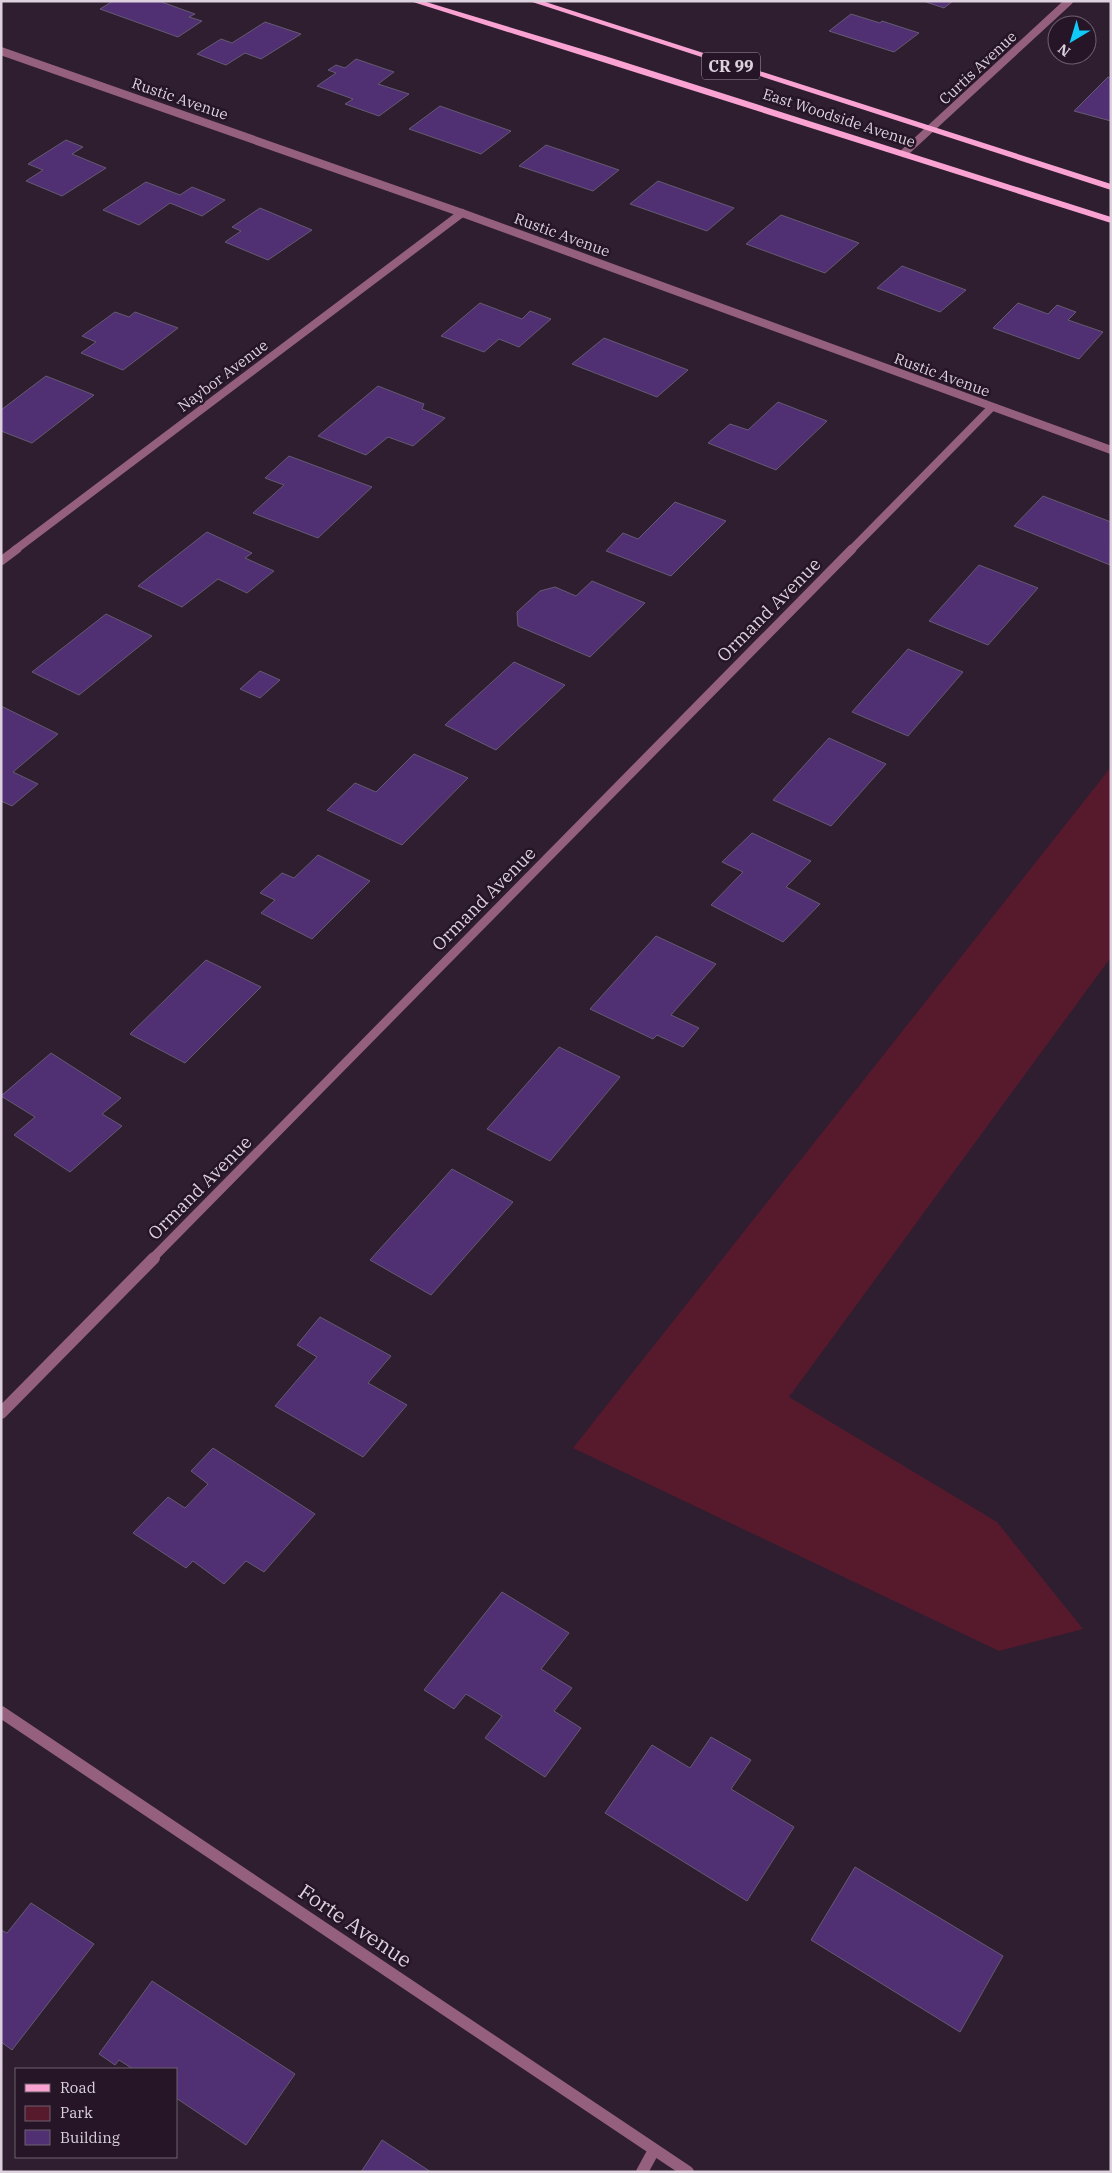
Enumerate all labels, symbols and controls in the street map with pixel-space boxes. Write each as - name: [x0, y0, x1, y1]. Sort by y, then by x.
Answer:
- north arrow: [1047, 15, 1097, 65]
- street label: Curtis Avenue: [935, 27, 1020, 108]
- text: N: [1054, 40, 1074, 61]
- road number: CR 99: [702, 52, 760, 80]
- street label: Rustic Avenue: [130, 73, 231, 124]
- street label: East Woodside Avenue: [760, 84, 918, 151]
- street label: Rustic Avenue: [512, 208, 613, 261]
- street label: Naybor Avenue: [174, 335, 272, 416]
- street label: Rustic Avenue: [892, 348, 993, 401]
- street label: Ormand Avenue: [712, 553, 825, 666]
- street label: Ormand Avenue: [427, 842, 540, 955]
- street label: Ormand Avenue: [143, 1131, 256, 1244]
- street label: Forte Avenue: [293, 1877, 418, 1973]
- legend: [15, 2068, 178, 2158]
- text: Road: [60, 2078, 96, 2097]
- text: Park: [60, 2103, 93, 2122]
- text: Building: [60, 2128, 120, 2147]

